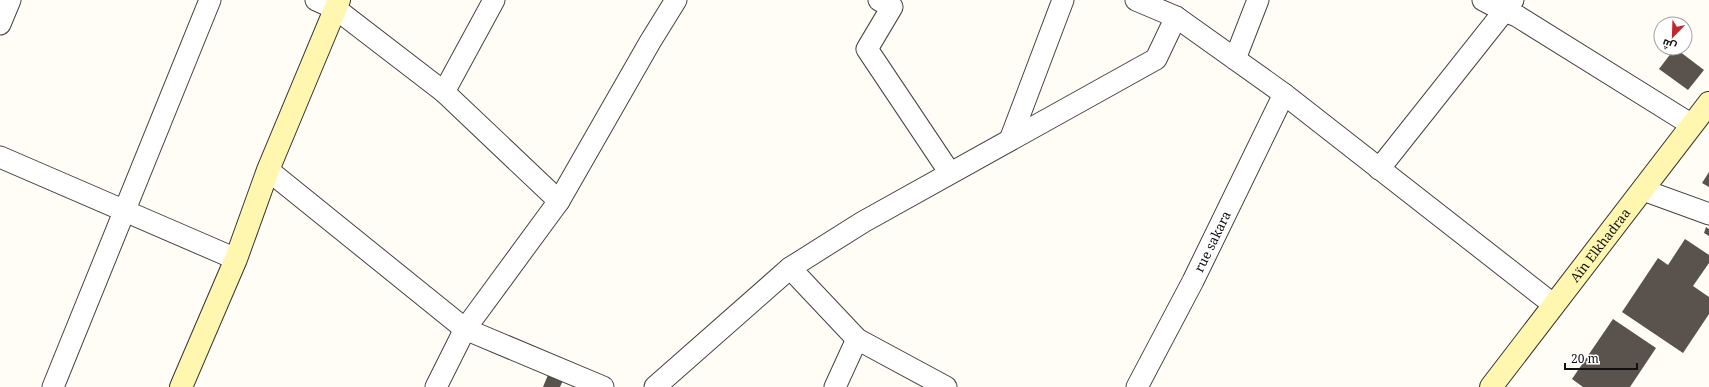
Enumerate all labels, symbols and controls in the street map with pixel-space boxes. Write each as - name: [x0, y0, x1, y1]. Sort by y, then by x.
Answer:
- north arrow: [1653, 16, 1693, 56]
- text: ش: [1659, 36, 1678, 55]
- street label: Aïn Elkhadraa: [1566, 204, 1634, 286]
- street label: rue sakara: [1190, 208, 1235, 275]
- scale bar: [1565, 345, 1637, 371]
- text: 20 m: [1571, 350, 1599, 367]

